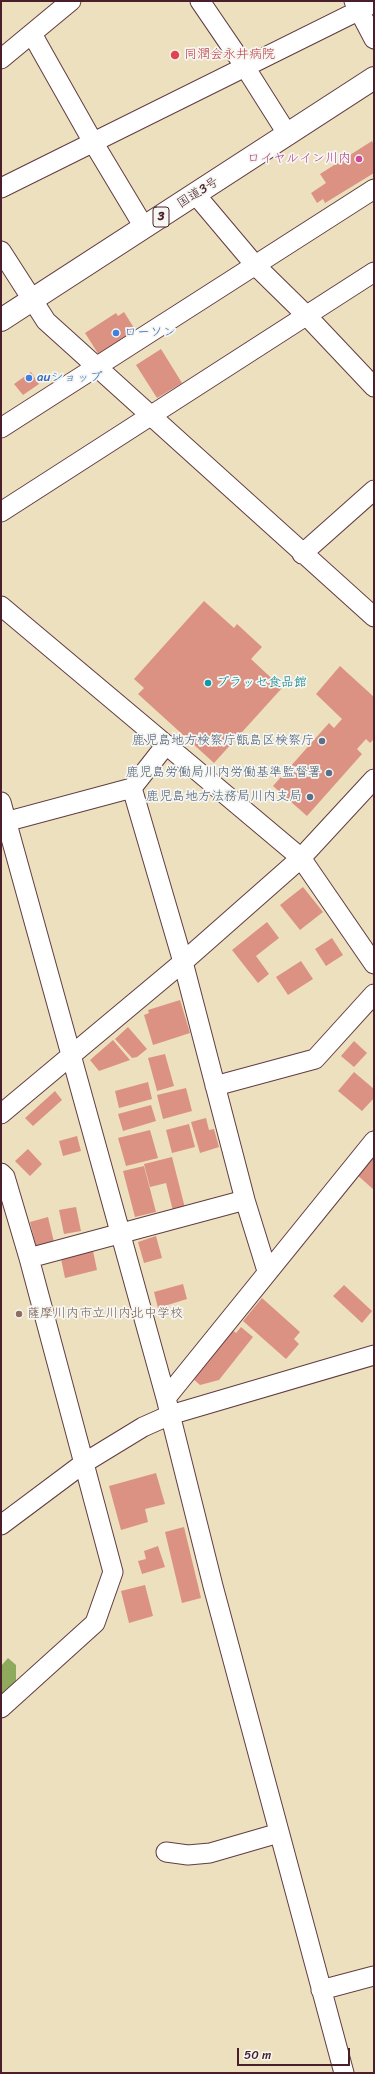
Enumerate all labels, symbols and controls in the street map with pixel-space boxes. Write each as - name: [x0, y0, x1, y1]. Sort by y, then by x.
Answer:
- place label: 同潤会永井病院: [184, 47, 275, 63]
- marker: 同潤会永井病院: [169, 49, 181, 61]
- place label: ロイヤルイン川内: [247, 151, 351, 167]
- marker: ロイヤルイン川内: [354, 154, 364, 164]
- street label: 国道3号: [174, 174, 222, 212]
- road number: 3: [153, 207, 169, 227]
- place label: ローソン: [124, 325, 176, 341]
- marker: ローソン: [111, 328, 121, 338]
- place label: auショップ: [37, 370, 102, 386]
- marker: auショップ: [24, 373, 34, 383]
- place label: プラッセ食品館: [216, 675, 307, 691]
- marker: プラッセ食品館: [203, 678, 213, 688]
- place label: 鹿児島地方検察庁甑島区検察庁: [132, 733, 314, 749]
- marker: 鹿児島地方検察庁甑島区検察庁: [317, 736, 327, 746]
- place label: 鹿児島労働局川内労働基準監督署: [126, 765, 321, 781]
- marker: 鹿児島労働局川内労働基準監督署: [324, 768, 334, 778]
- place label: 鹿児島地方法務局川内支局: [146, 789, 302, 805]
- marker: 鹿児島地方法務局川内支局: [305, 792, 315, 802]
- place label: 薩摩川内市立川内北中学校: [27, 1306, 183, 1322]
- marker: 薩摩川内市立川内北中学校: [14, 1309, 24, 1319]
- scale bar: [239, 2040, 352, 2066]
- text: 50 m: [244, 2044, 271, 2066]

